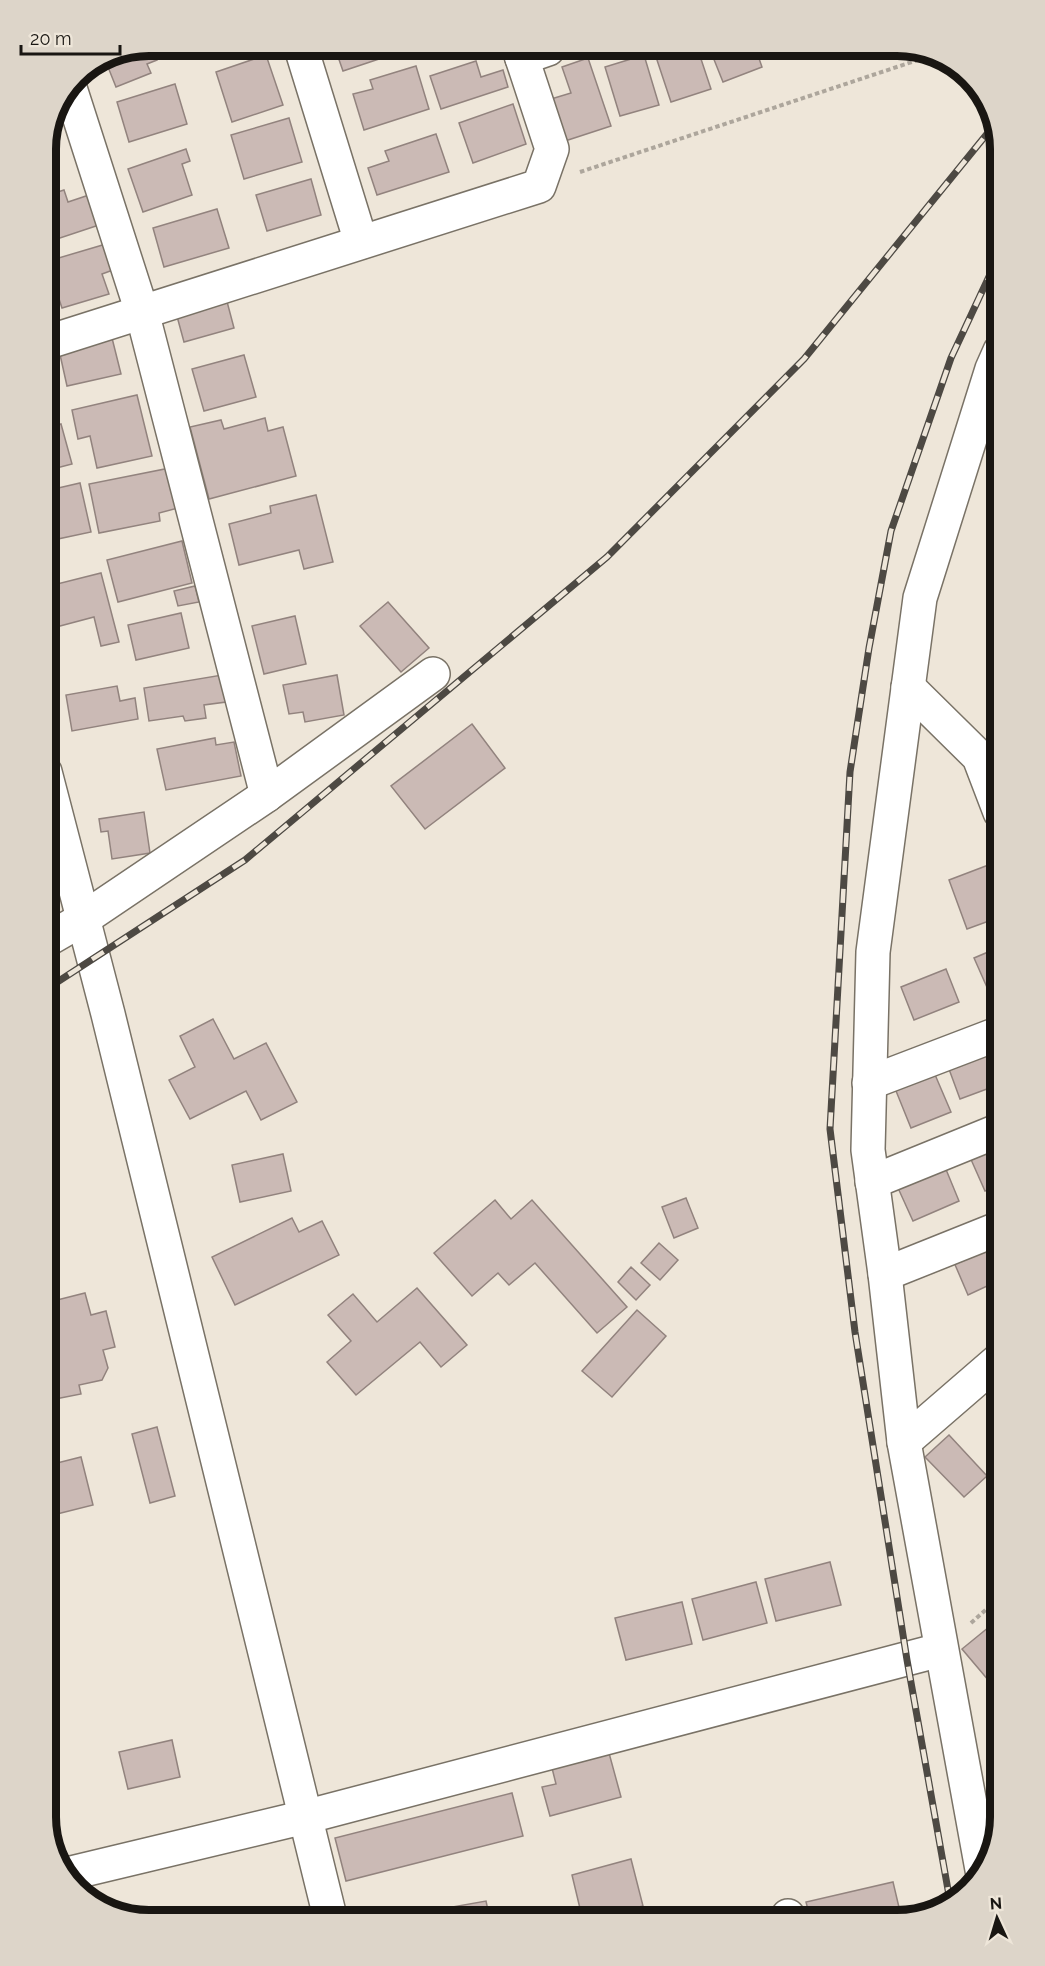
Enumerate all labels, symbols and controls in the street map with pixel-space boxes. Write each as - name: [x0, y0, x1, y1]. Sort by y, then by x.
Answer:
- scale bar: [21, 18, 120, 56]
- text: 20 m: [30, 28, 72, 49]
- north arrow: [967, 1888, 1027, 1948]
- text: N: [989, 1894, 1003, 1913]

